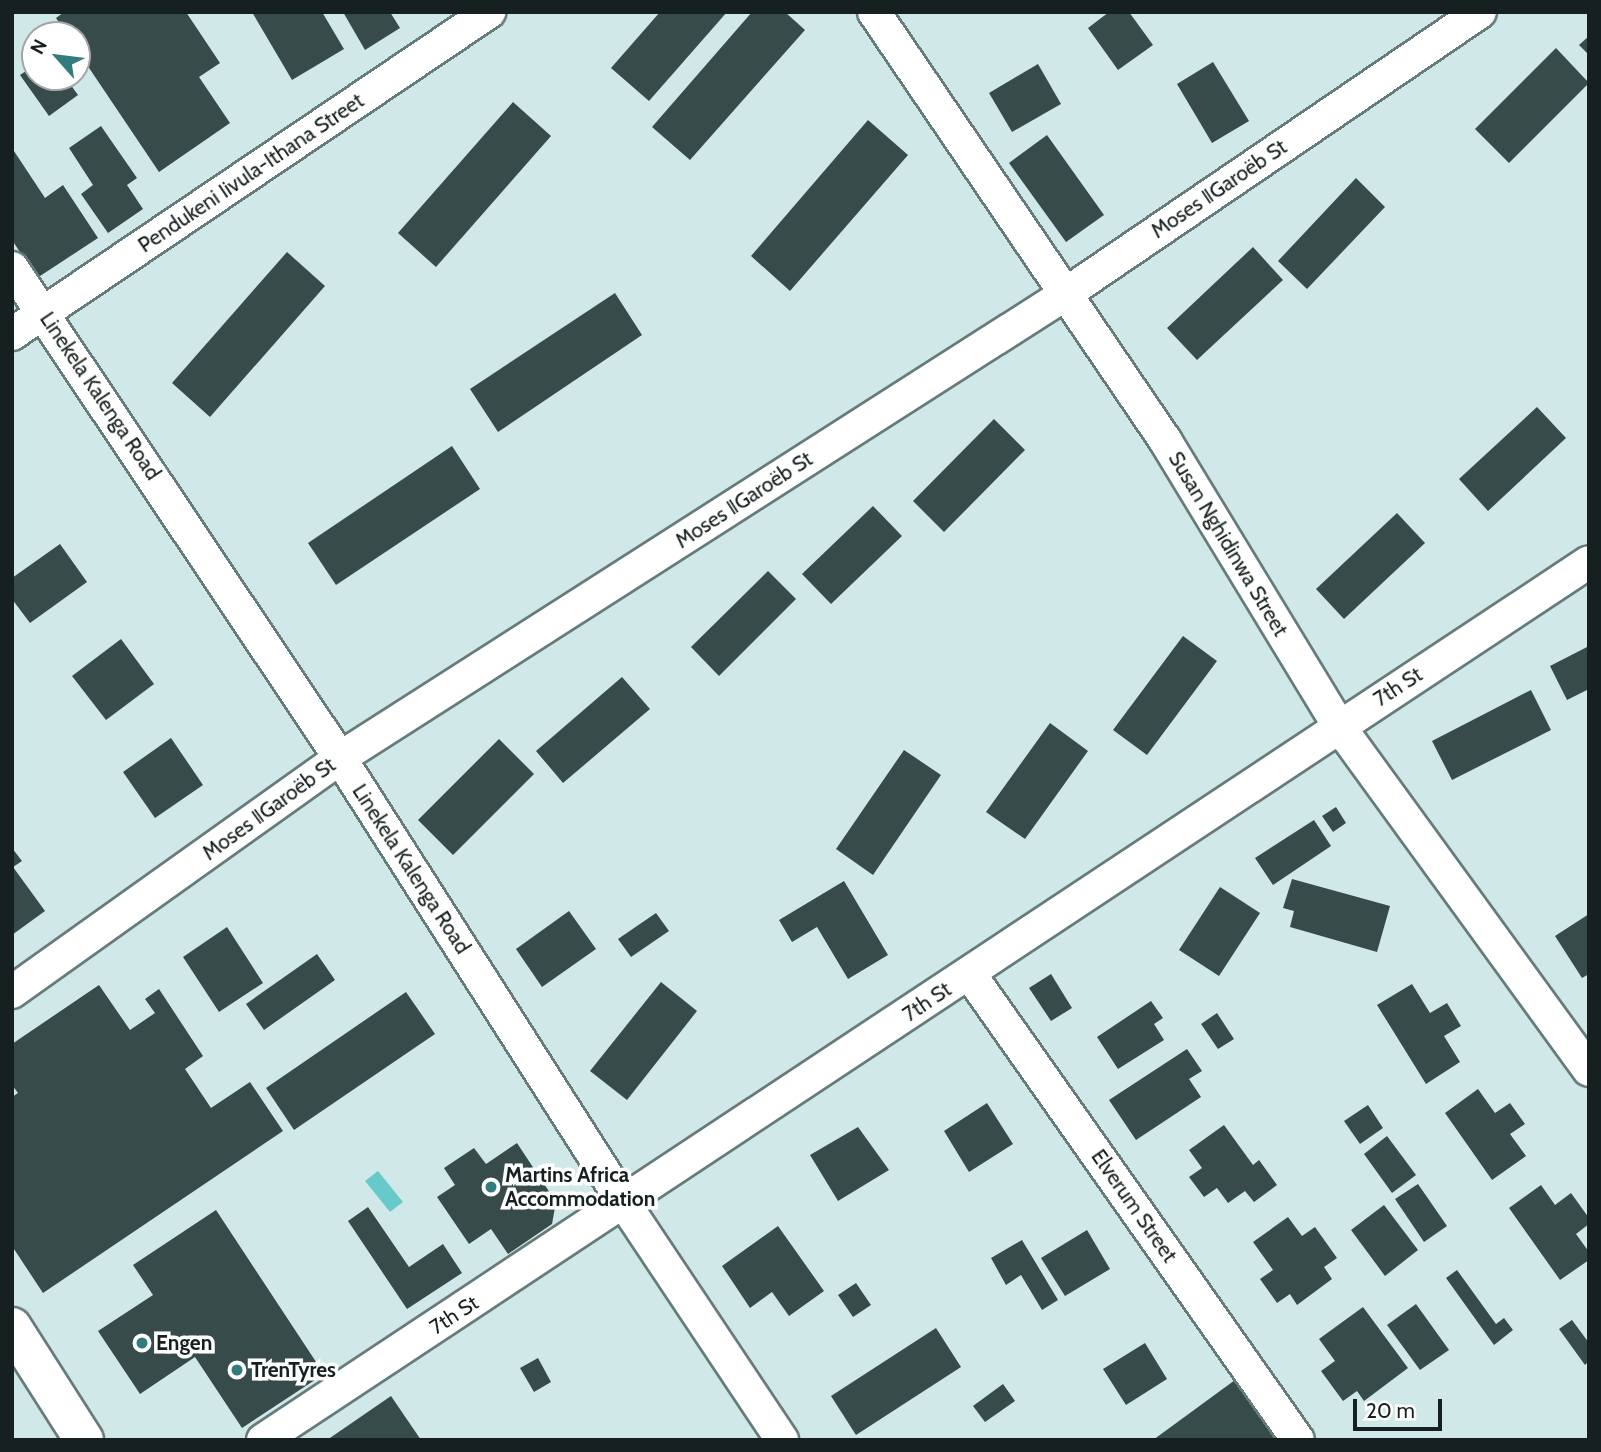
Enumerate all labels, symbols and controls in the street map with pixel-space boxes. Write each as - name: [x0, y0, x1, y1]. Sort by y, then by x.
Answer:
- north arrow: [21, 21, 91, 91]
- text: N: [25, 36, 52, 58]
- street label: Pendukeni Iivula-Ithana Street: [133, 88, 369, 258]
- street label: Moses ǁGaroëb St: [1146, 134, 1292, 244]
- street label: Linekela Kalenga Road: [34, 307, 166, 485]
- street label: Moses ǁGaroëb St: [671, 446, 817, 554]
- street label: Susan Nghidinwa Street: [1163, 447, 1293, 641]
- street label: 7th St: [1369, 662, 1427, 712]
- street label: Moses ǁGaroëb St: [198, 752, 340, 866]
- street label: Linekela Kalenga Road: [347, 780, 475, 958]
- street label: 7th St: [898, 977, 956, 1027]
- street label: Elverum Street: [1086, 1145, 1182, 1267]
- place label: Martins Africa Accommodation: [505, 1162, 655, 1212]
- marker: Martins Africa Accommodation: [483, 1179, 499, 1195]
- street label: 7th St: [425, 1290, 483, 1340]
- place label: Engen: [156, 1330, 212, 1356]
- marker: Engen: [134, 1335, 150, 1351]
- place label: TrenTyres: [251, 1357, 336, 1383]
- marker: TrenTyres: [229, 1362, 245, 1378]
- scale bar: [1356, 1386, 1445, 1430]
- text: 20 m: [1366, 1398, 1415, 1423]

